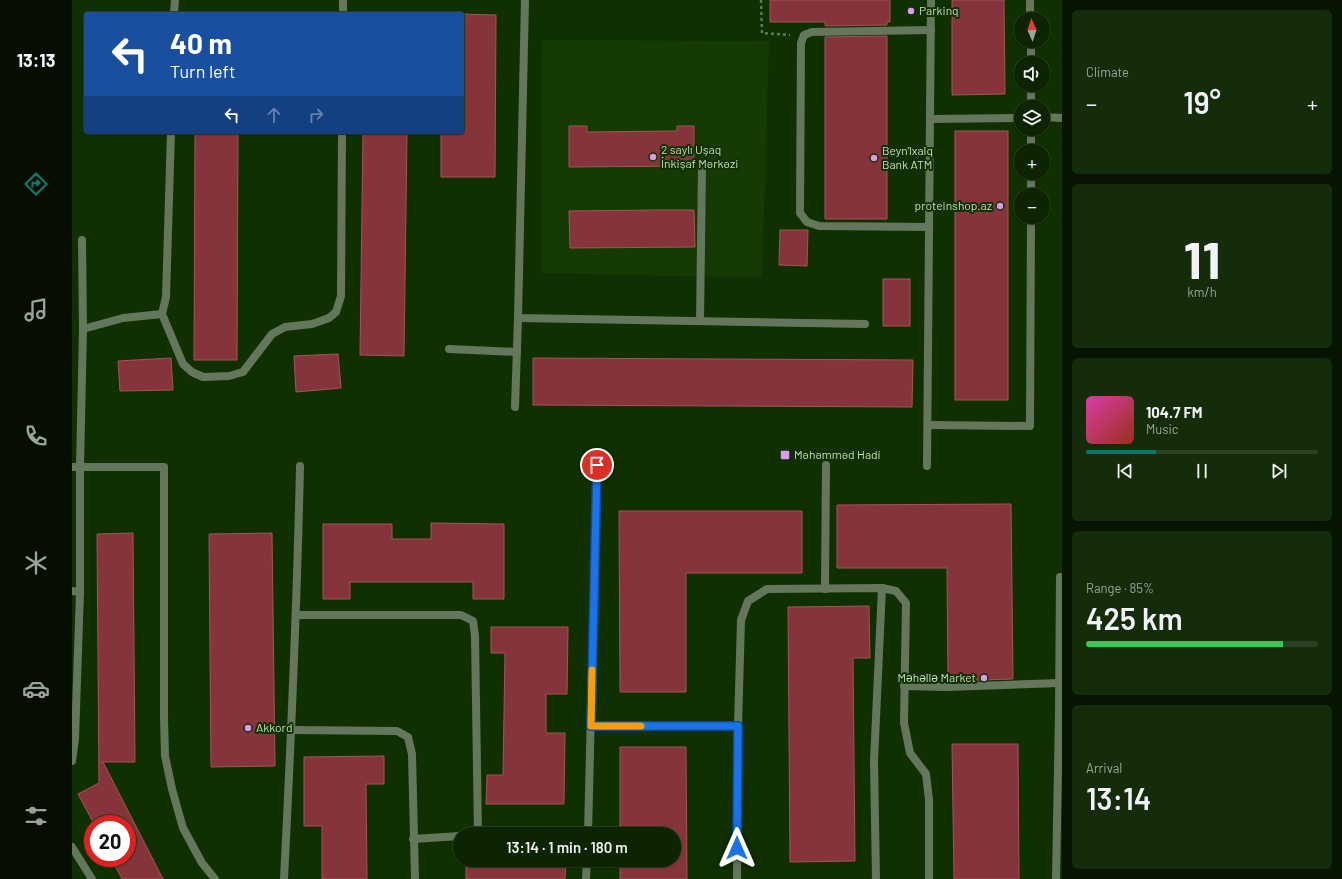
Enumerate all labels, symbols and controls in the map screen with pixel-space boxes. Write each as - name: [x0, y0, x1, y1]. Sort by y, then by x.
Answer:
- place label: Parkinq: [919, 3, 959, 17]
- marker: Parkinq: [906, 6, 916, 16]
- north arrow: [1014, 12, 1050, 48]
- map controls: [1014, 12, 1050, 224]
- text: 40 m: [170, 26, 232, 60]
- icon: left: [104, 28, 156, 80]
- text: 13:13: [17, 49, 55, 71]
- button: sound: [1014, 56, 1050, 92]
- text: Turn left: [170, 60, 236, 82]
- text: Climate: [1086, 64, 1129, 80]
- text: 19°: [1183, 84, 1221, 120]
- text: −: [1086, 90, 1097, 116]
- text: +: [1307, 90, 1318, 116]
- button: layers: [1014, 100, 1050, 136]
- icon: left: [221, 104, 243, 126]
- icon: ahead: [263, 104, 285, 126]
- icon: right: [305, 104, 327, 126]
- place label: 2 saylı Uşaq İnkişaf Mərkəzi: [661, 142, 738, 170]
- place label: Beyn'lxalq Bank ATM: [882, 143, 933, 171]
- button: +: [1014, 144, 1050, 180]
- marker: 2 saylı Uşaq İnkişaf Mərkəzi: [648, 152, 658, 162]
- marker: Beyn'lxalq Bank ATM: [869, 153, 879, 163]
- icon: directions: [22, 170, 50, 198]
- button: −: [1014, 188, 1050, 224]
- place label: proteinshop.az: [915, 198, 992, 212]
- marker: proteinshop.az: [995, 201, 1005, 211]
- text: 11: [1183, 227, 1221, 289]
- text: km/h: [1187, 284, 1217, 300]
- icon: music: [22, 296, 50, 324]
- text: 104.7 FM: [1146, 403, 1203, 421]
- text: Music: [1146, 421, 1179, 437]
- icon: phone: [22, 422, 50, 450]
- place label: Məhəmməd Hadi: [794, 447, 881, 461]
- pin: [580, 448, 614, 482]
- marker: Məhəmməd Hadi: [779, 449, 791, 461]
- icon: arrive: [586, 454, 608, 476]
- icon: previous: [1114, 460, 1136, 482]
- icon: pause: [1191, 460, 1213, 482]
- icon: next: [1268, 460, 1290, 482]
- icon: climate: [22, 549, 50, 577]
- text: Range · 85%: [1086, 580, 1154, 596]
- text: 425 km: [1086, 600, 1183, 636]
- place label: Mәhәllә Market: [897, 670, 976, 684]
- marker: Mәhәllә Market: [979, 673, 989, 683]
- icon: car: [22, 675, 50, 703]
- place label: Akkord: [256, 720, 292, 734]
- marker: Akkord: [243, 723, 253, 733]
- text: Arrival: [1086, 760, 1122, 776]
- text: 13:14: [1086, 780, 1151, 816]
- icon: filters: [22, 802, 50, 830]
- speed limit sign: 20: [84, 815, 136, 867]
- position arrow: [716, 827, 758, 869]
- text: 13:14 · 1 min · 180 m: [506, 838, 628, 856]

